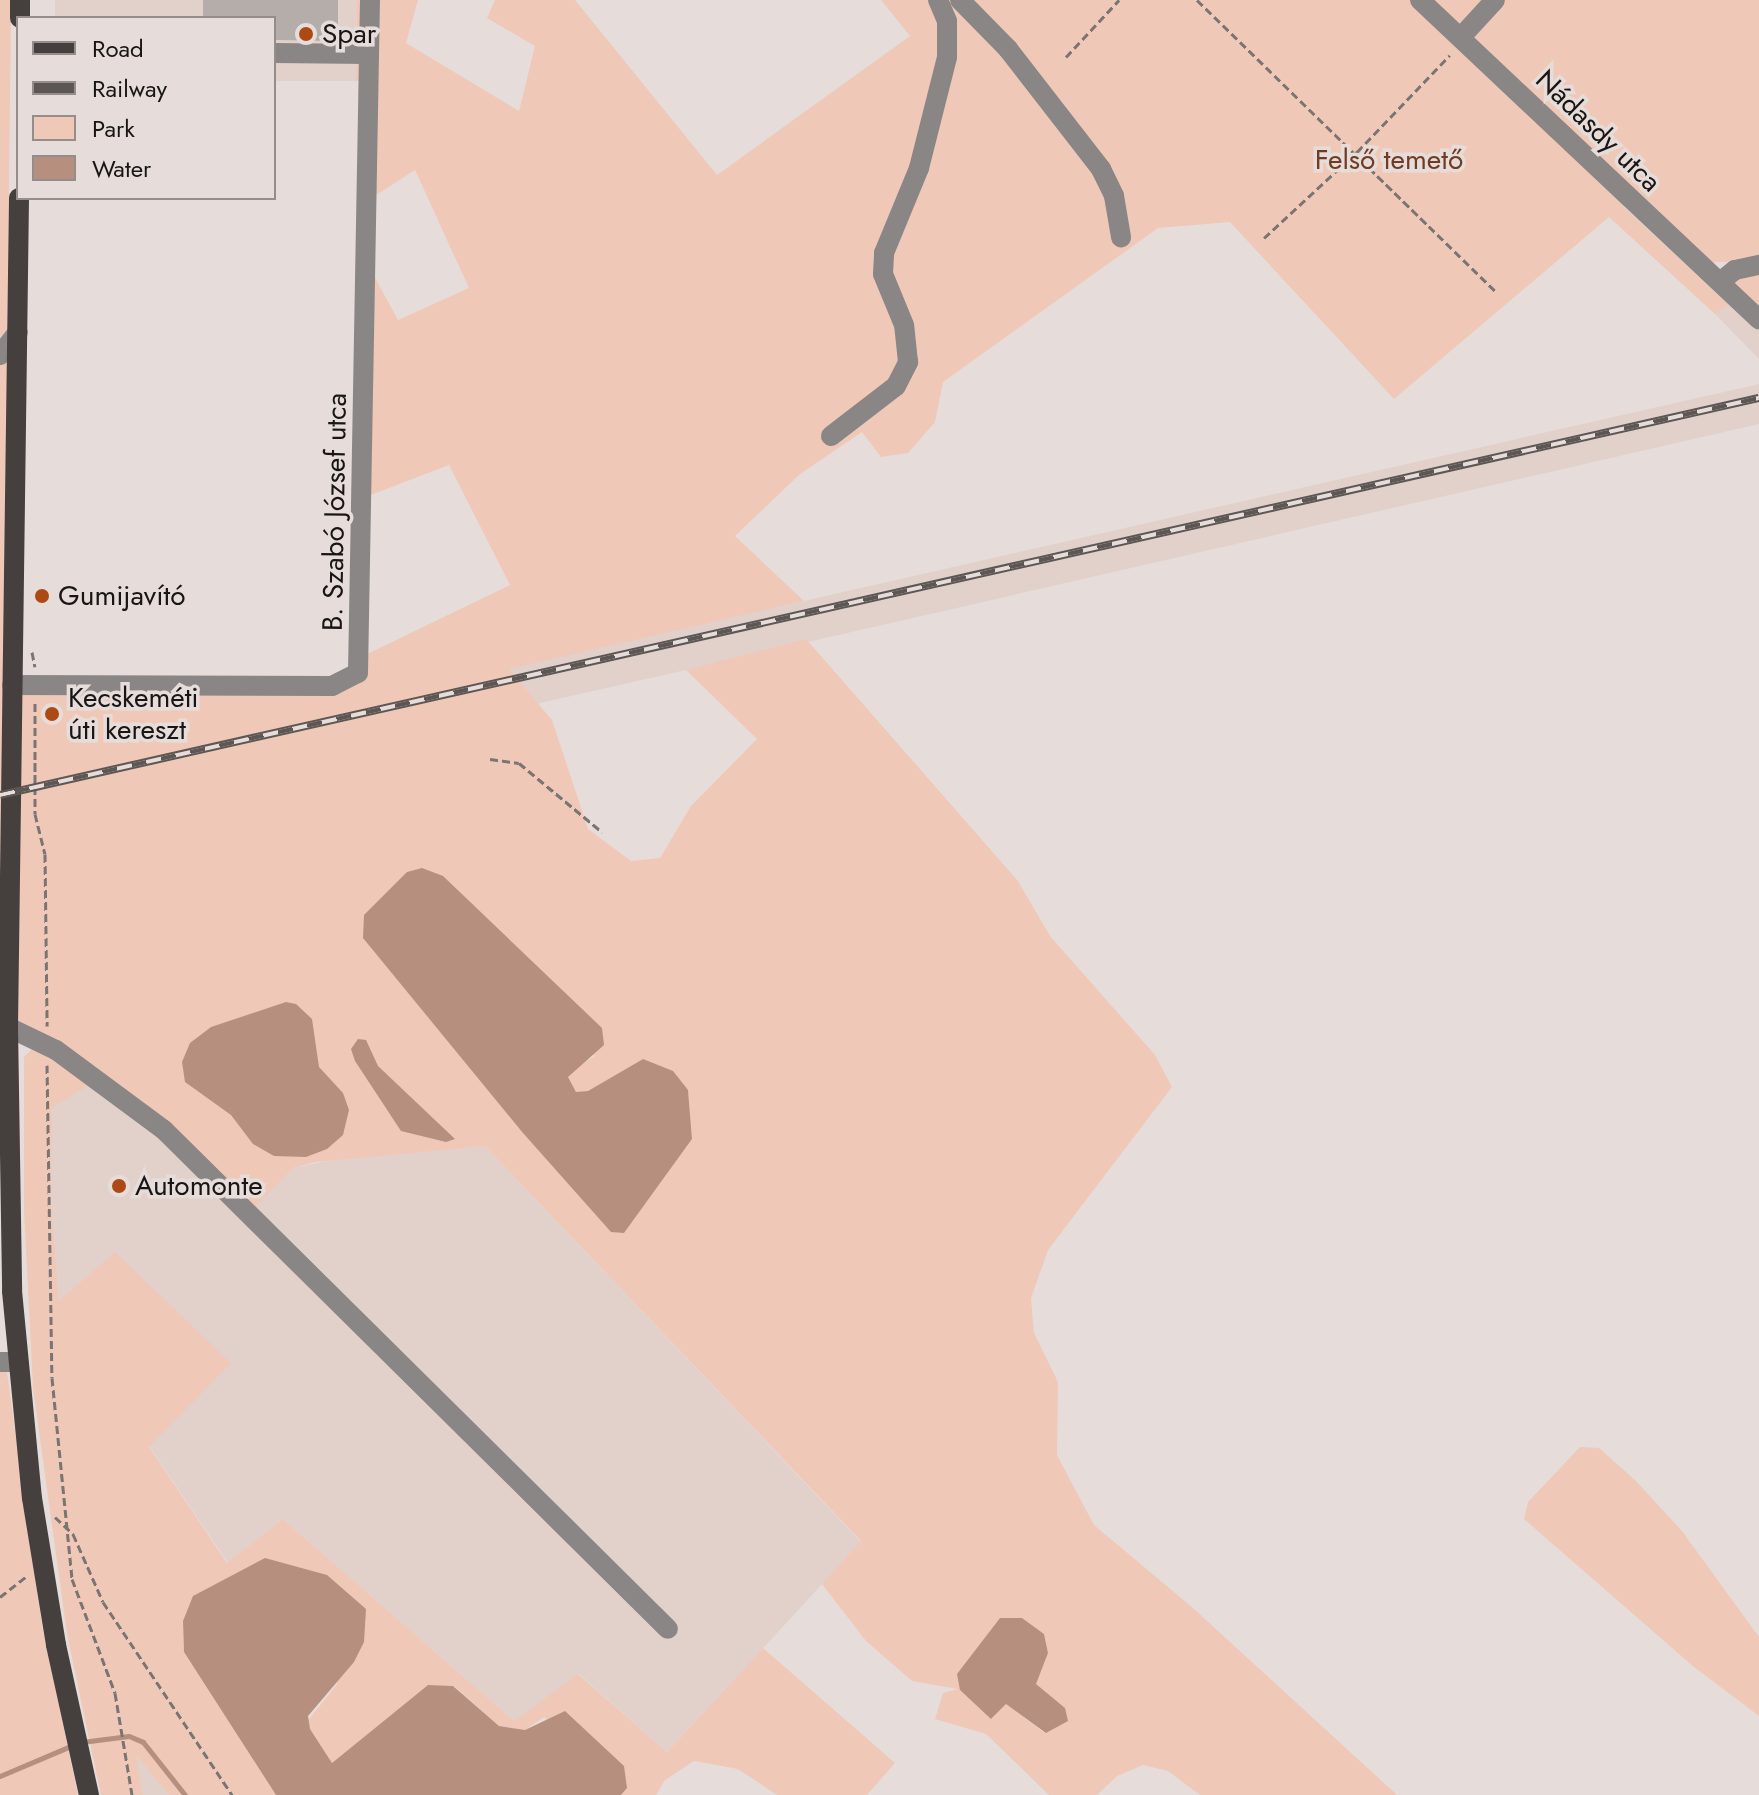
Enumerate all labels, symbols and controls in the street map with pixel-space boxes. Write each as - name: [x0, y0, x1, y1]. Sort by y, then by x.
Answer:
- legend: [16, 16, 276, 200]
- place label: Spar: [322, 17, 376, 51]
- marker: Spar: [297, 25, 315, 43]
- text: Road: [92, 31, 144, 66]
- street label: Nádasdy utca: [1528, 63, 1668, 199]
- text: Railway: [92, 71, 167, 106]
- text: Park: [92, 111, 135, 146]
- park label: Felső temető: [1315, 143, 1463, 177]
- text: Water: [92, 151, 151, 186]
- street label: B. Szabó József utca: [316, 393, 354, 631]
- place label: Gumijavító: [58, 579, 185, 613]
- marker: Gumijavító: [33, 587, 51, 605]
- place label: Kecskeméti úti kereszt: [68, 681, 199, 747]
- marker: Kecskeméti úti kereszt: [43, 705, 61, 723]
- place label: Automonte: [135, 1169, 263, 1203]
- marker: Automonte: [110, 1177, 128, 1195]

